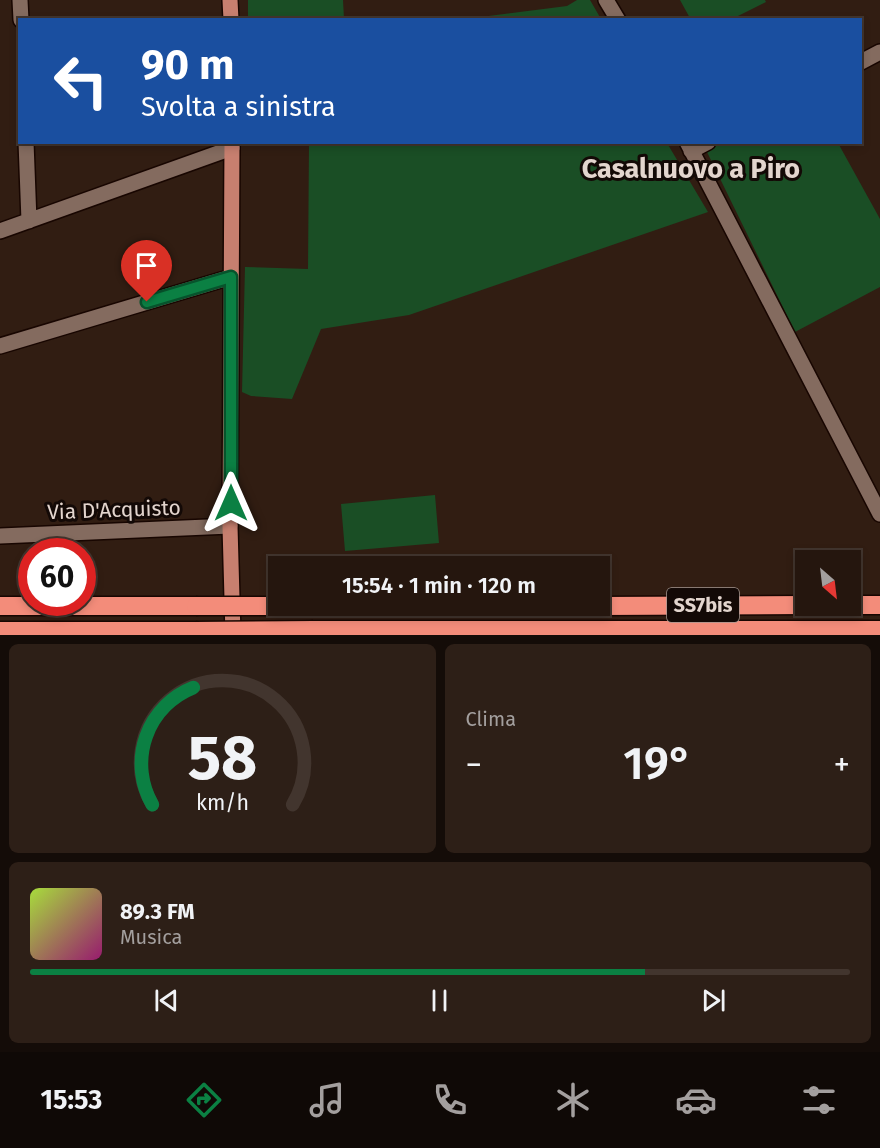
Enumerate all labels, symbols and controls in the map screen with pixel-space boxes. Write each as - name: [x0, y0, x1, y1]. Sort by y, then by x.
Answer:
- text: 90 m: [141, 40, 235, 90]
- icon: left: [42, 42, 120, 120]
- text: Svolta a sinistra: [141, 91, 336, 123]
- district label: Casalnuovo a Piro: [582, 153, 800, 185]
- pin: [121, 240, 172, 302]
- icon: arrive: [130, 249, 163, 282]
- position arrow: [199, 471, 263, 535]
- street label: Via D'Acquisto: [47, 495, 181, 525]
- speed limit sign: 60: [18, 538, 96, 616]
- north arrow: [795, 550, 861, 616]
- map controls: [795, 550, 861, 616]
- text: 15:54 · 1 min · 120 m: [342, 572, 536, 599]
- road number: SS7bis: [667, 588, 739, 622]
- text: Clima: [466, 707, 516, 731]
- text: 58: [187, 721, 257, 796]
- text: 19°: [623, 737, 692, 791]
- text: −: [466, 745, 482, 785]
- text: +: [834, 745, 850, 785]
- text: km/h: [196, 791, 249, 817]
- text: 89.3 FM: [120, 898, 194, 925]
- text: Musica: [120, 925, 182, 949]
- icon: previous: [150, 984, 183, 1017]
- icon: pause: [423, 984, 456, 1017]
- icon: next: [697, 984, 730, 1017]
- icon: directions: [183, 1079, 225, 1121]
- icon: music: [306, 1079, 348, 1121]
- icon: phone: [429, 1079, 471, 1121]
- icon: climate: [552, 1079, 594, 1121]
- icon: car: [675, 1079, 717, 1121]
- icon: filters: [798, 1079, 840, 1121]
- text: 15:53: [40, 1084, 102, 1116]

